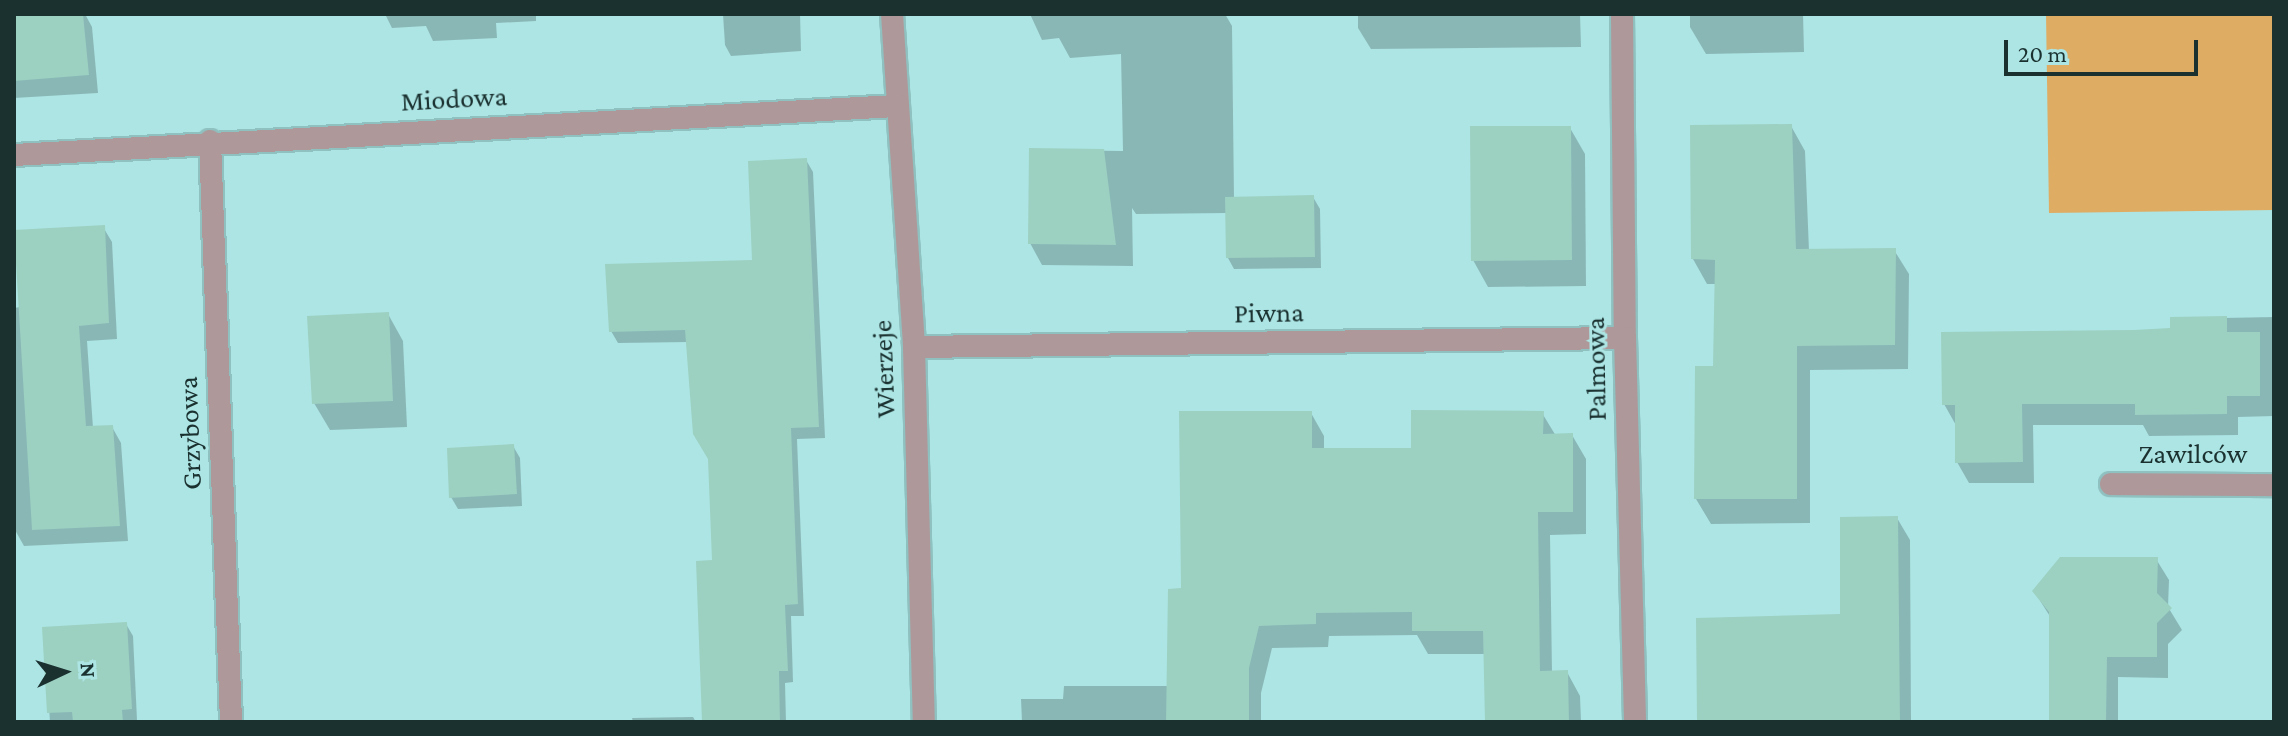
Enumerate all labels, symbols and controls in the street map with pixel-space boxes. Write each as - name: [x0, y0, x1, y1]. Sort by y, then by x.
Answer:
- scale bar: [2008, 24, 2202, 74]
- text: 20 m: [2018, 40, 2067, 67]
- street label: Miodowa: [400, 79, 508, 119]
- street label: Piwna: [1234, 296, 1304, 330]
- street label: Palmowa: [1578, 317, 1614, 421]
- street label: Wierzeje: [865, 319, 903, 419]
- street label: Grzybowa: [171, 376, 209, 490]
- street label: Zawilców: [2139, 437, 2247, 471]
- north arrow: [24, 632, 104, 712]
- text: N: [75, 662, 101, 679]

